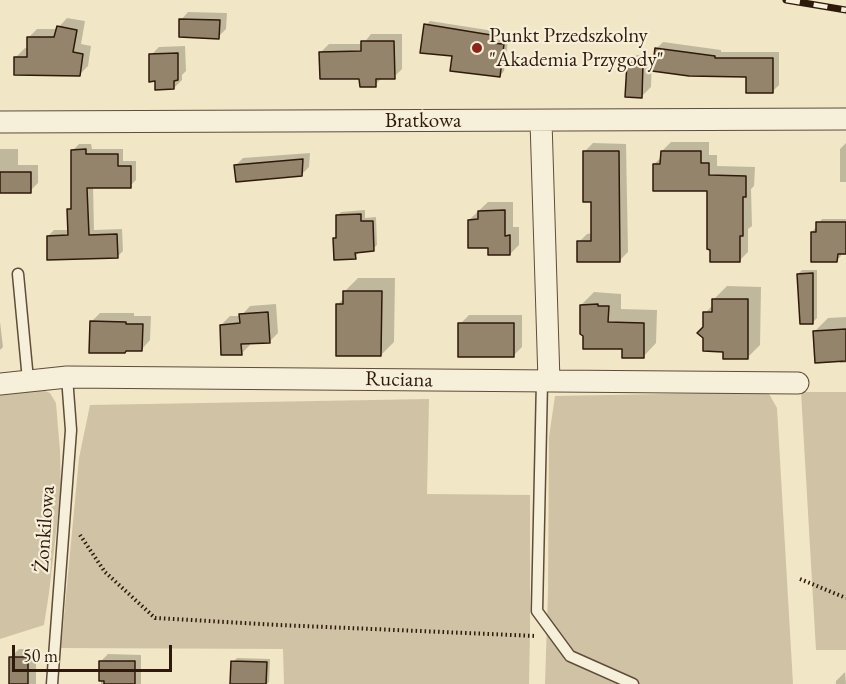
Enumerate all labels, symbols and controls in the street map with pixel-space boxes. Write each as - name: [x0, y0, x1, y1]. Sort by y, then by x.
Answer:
- place label: Punkt Przedszkolny "Akademia Przygody": [489, 23, 664, 73]
- marker: Punkt Przedszkolny "Akademia Przygody": [470, 41, 484, 55]
- street label: Bratkowa: [385, 108, 461, 134]
- street label: Ruciana: [365, 367, 433, 393]
- street label: Żonkilowa: [29, 485, 61, 573]
- scale bar: [15, 633, 176, 671]
- text: 50 m: [23, 644, 58, 667]

